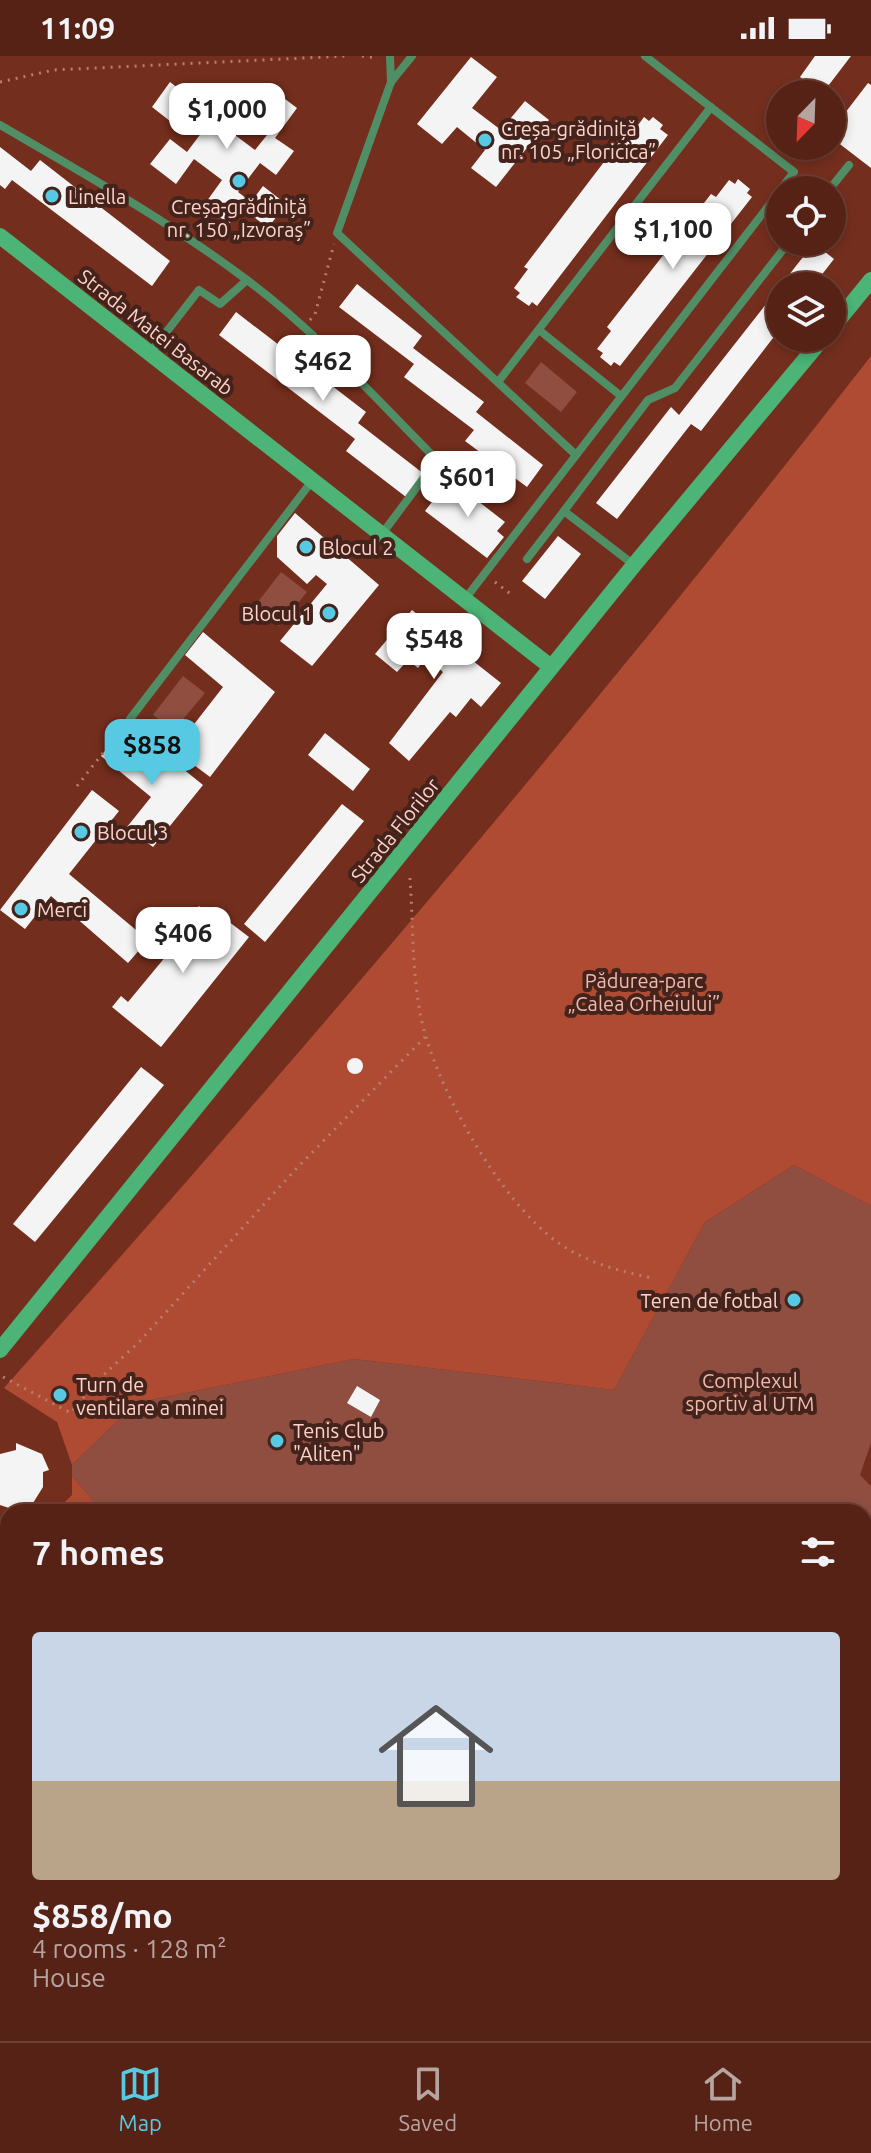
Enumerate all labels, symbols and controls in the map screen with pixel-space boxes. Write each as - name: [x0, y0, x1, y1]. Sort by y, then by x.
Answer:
- text: 11:09: [40, 11, 115, 45]
- north arrow: [766, 80, 846, 160]
- map controls: [766, 80, 846, 352]
- pin: $1,000: [162, 83, 292, 151]
- text: $1,000: [187, 94, 267, 123]
- place label: Creșa-grădiniță nr. 105 „Floricica”: [501, 117, 656, 163]
- marker: Creșa-grădiniță nr. 105 „Floricica”: [476, 131, 494, 149]
- marker: Creșa-grădiniță nr. 150 „Izvoraș”: [230, 172, 248, 190]
- button: locate: [766, 176, 846, 256]
- place label: Linella: [68, 185, 126, 208]
- marker: Linella: [43, 187, 61, 205]
- place label: Creșa-grădiniță nr. 150 „Izvoraș”: [167, 195, 311, 241]
- pin: $1,100: [608, 203, 738, 271]
- text: $1,100: [633, 214, 713, 243]
- street label: Strada Matei Basarab: [74, 264, 238, 400]
- button: layers: [766, 272, 846, 352]
- pin: $462: [276, 335, 370, 403]
- text: $462: [294, 346, 352, 375]
- pin: $601: [421, 451, 515, 519]
- text: $601: [439, 462, 497, 491]
- place label: Blocul 2: [322, 536, 393, 559]
- marker: Blocul 2: [297, 538, 315, 556]
- place label: Blocul 1: [242, 602, 313, 625]
- marker: Blocul 1: [320, 604, 338, 622]
- pin: $548: [387, 613, 481, 681]
- text: $548: [405, 624, 463, 653]
- pin: $858: [105, 719, 199, 787]
- text: $858: [123, 730, 181, 759]
- street label: Strada Florilor: [346, 773, 444, 887]
- place label: Blocul 3: [97, 821, 168, 844]
- marker: Blocul 3: [72, 823, 90, 841]
- place label: Merci: [37, 898, 87, 921]
- marker: Merci: [12, 900, 30, 918]
- pin: $406: [136, 907, 230, 975]
- text: $406: [154, 918, 212, 947]
- park label: Pădurea-parc „Calea Orheiului”: [568, 969, 720, 1015]
- place label: Teren de fotbal: [641, 1289, 778, 1312]
- marker: Teren de fotbal: [785, 1291, 803, 1309]
- park label: Complexul sportiv al UTM: [686, 1369, 814, 1415]
- place label: Turn de ventilare a minei: [76, 1373, 224, 1419]
- marker: Turn de ventilare a minei: [51, 1386, 69, 1404]
- place label: Tenis Club "Aliten": [293, 1419, 384, 1465]
- marker: Tenis Club "Aliten": [268, 1432, 286, 1450]
- icon: filters: [796, 1530, 840, 1574]
- text: 7 homes: [32, 1533, 165, 1571]
- icon: home: [364, 1684, 508, 1828]
- text: $858/mo: [32, 1896, 173, 1934]
- text: 4 rooms · 128 m²: [32, 1934, 227, 1963]
- text: House: [32, 1963, 106, 1992]
- tab: Map: [118, 2062, 162, 2135]
- tab: Saved: [399, 2062, 457, 2135]
- tab: Home: [693, 2062, 753, 2135]

